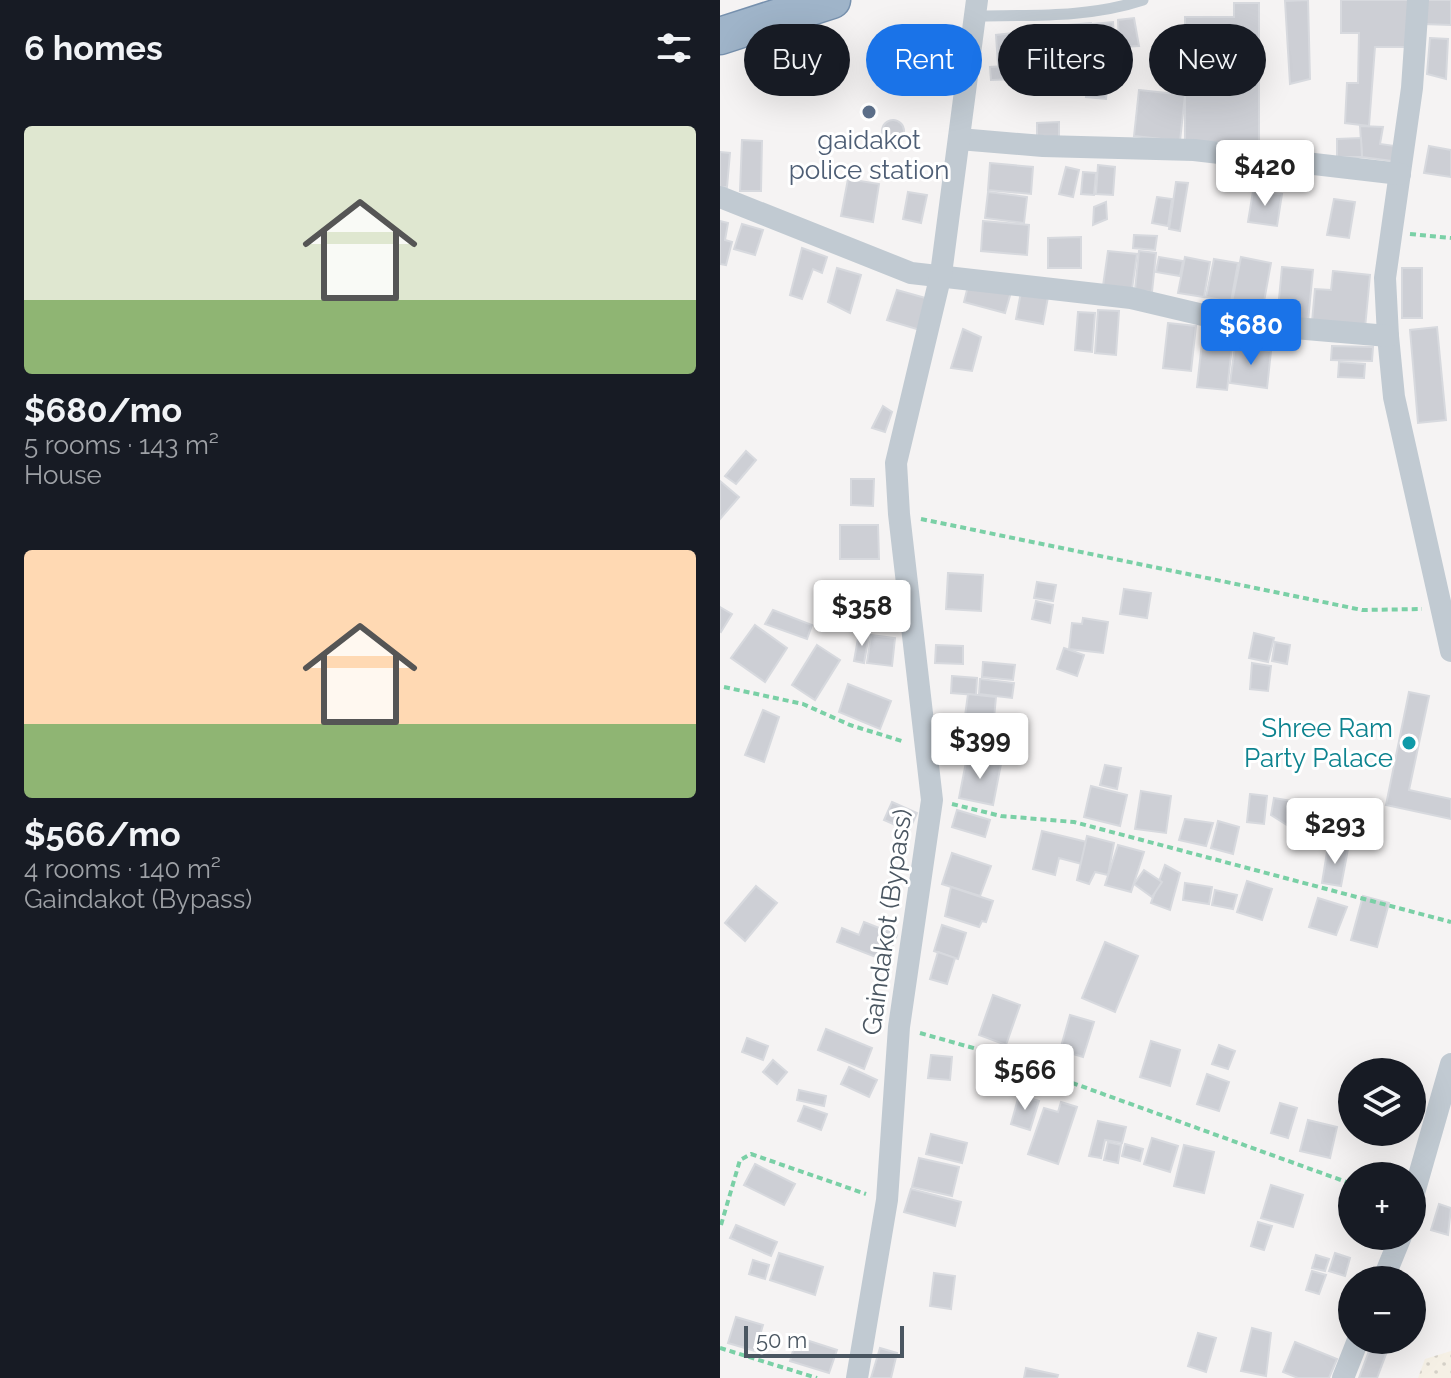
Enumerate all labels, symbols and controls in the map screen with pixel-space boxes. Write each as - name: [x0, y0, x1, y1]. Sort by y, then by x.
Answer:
- chip: Buy: [744, 24, 850, 96]
- chip: Rent: [866, 24, 982, 96]
- chip: Filters: [998, 24, 1133, 96]
- chip: New: [1149, 24, 1266, 96]
- icon: filters: [652, 26, 696, 70]
- text: 6 homes: [24, 28, 163, 68]
- marker: gaidakot police station: [860, 103, 878, 121]
- place label: gaidakot police station: [789, 125, 949, 185]
- pin: $420: [1218, 140, 1312, 208]
- text: $420: [1234, 151, 1296, 181]
- icon: home: [288, 178, 432, 322]
- pin: $680: [1204, 299, 1298, 367]
- text: $680: [1219, 310, 1283, 340]
- text: $680/mo: [24, 390, 182, 430]
- text: 5 rooms · 143 m²: [24, 430, 219, 460]
- text: House: [24, 460, 102, 490]
- pin: $358: [815, 580, 909, 648]
- text: $358: [832, 591, 892, 621]
- icon: home: [288, 602, 432, 746]
- pin: $399: [933, 713, 1027, 781]
- place label: Shree Ram Party Palace: [1244, 713, 1393, 773]
- text: $399: [949, 724, 1011, 754]
- marker: Shree Ram Party Palace: [1400, 734, 1418, 752]
- pin: $293: [1288, 798, 1382, 866]
- street label: Gaindakot (Bypass): [856, 807, 918, 1037]
- text: $293: [1305, 809, 1365, 839]
- text: $566/mo: [24, 814, 181, 854]
- text: 4 rooms · 140 m²: [24, 854, 221, 884]
- text: Gaindakot (Bypass): [24, 884, 252, 914]
- pin: $566: [978, 1044, 1072, 1112]
- text: $566: [994, 1055, 1056, 1085]
- map controls: [1338, 1058, 1426, 1354]
- button: layers: [1338, 1058, 1426, 1146]
- button: +: [1338, 1162, 1426, 1250]
- button: −: [1338, 1266, 1426, 1354]
- scale bar: [744, 1322, 904, 1358]
- text: 50 m: [756, 1327, 807, 1353]

